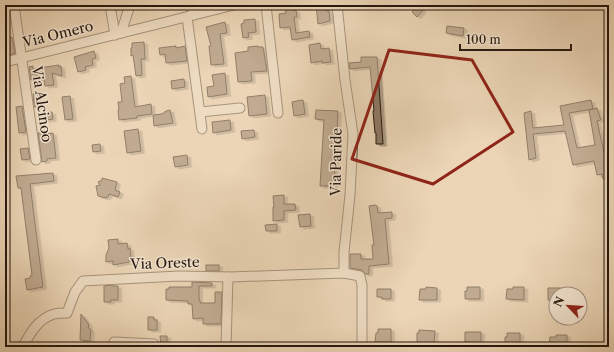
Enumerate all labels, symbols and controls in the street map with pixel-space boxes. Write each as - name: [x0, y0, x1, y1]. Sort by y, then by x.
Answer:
- street label: Via Omero: [20, 17, 95, 52]
- scale bar: [460, 26, 571, 52]
- text: 100 m: [466, 32, 501, 47]
- street label: Via Alcinoo: [28, 64, 56, 143]
- street label: Via Paride: [326, 128, 346, 197]
- street label: Via Oreste: [129, 253, 200, 273]
- north arrow: [548, 286, 588, 326]
- text: N: [551, 294, 567, 309]

